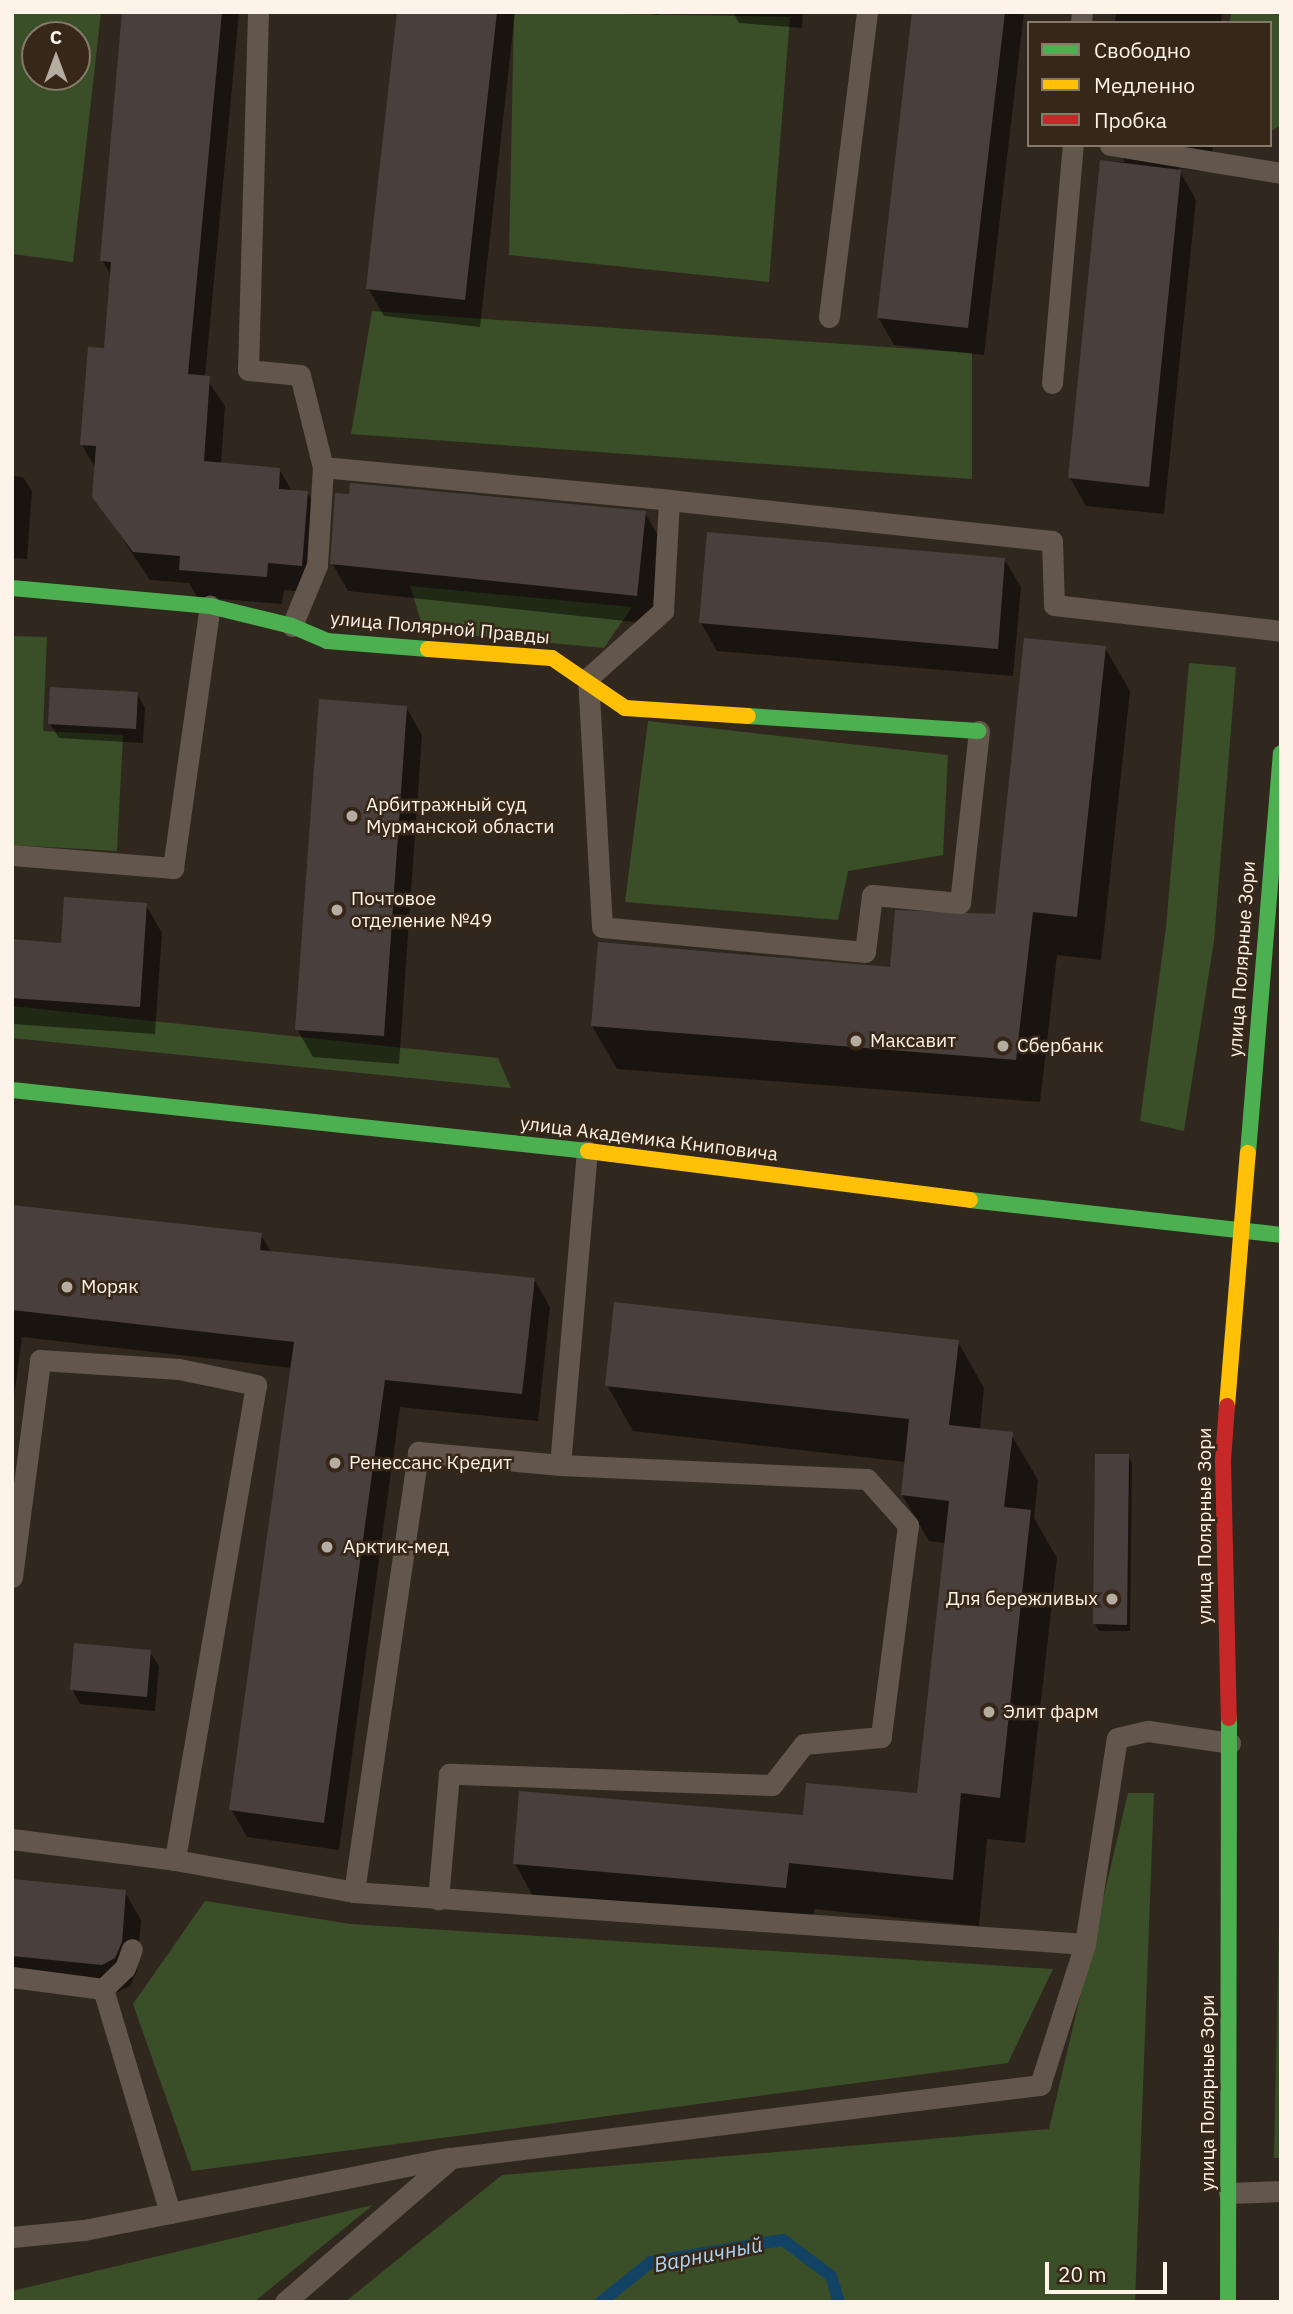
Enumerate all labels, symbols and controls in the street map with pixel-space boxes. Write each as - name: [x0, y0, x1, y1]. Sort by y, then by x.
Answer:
- north arrow: [21, 21, 91, 91]
- legend: [1027, 21, 1272, 147]
- text: С: [50, 25, 62, 49]
- text: Свободно: [1094, 36, 1191, 64]
- text: Медленно: [1094, 71, 1195, 99]
- text: Пробка: [1094, 106, 1167, 134]
- street label: улица Полярной Правды: [329, 607, 551, 649]
- place label: Арбитражный суд Мурманской области: [366, 794, 554, 838]
- marker: Арбитражный суд Мурманской области: [344, 808, 360, 824]
- street label: улица Полярные Зори: [1224, 860, 1260, 1058]
- place label: Почтовое отделение №49: [351, 888, 492, 932]
- marker: Почтовое отделение №49: [329, 902, 345, 918]
- place label: Максавит: [870, 1030, 956, 1052]
- marker: Максавит: [848, 1033, 864, 1049]
- place label: Сбербанк: [1017, 1035, 1104, 1057]
- marker: Сбербанк: [995, 1038, 1011, 1054]
- street label: улица Академика Книповича: [519, 1112, 779, 1166]
- place label: Моряк: [81, 1276, 139, 1298]
- marker: Моряк: [59, 1279, 75, 1295]
- street label: улица Полярные Зори: [1194, 1428, 1216, 1624]
- place label: Ренессанс Кредит: [349, 1452, 512, 1474]
- marker: Ренессанс Кредит: [327, 1455, 343, 1471]
- place label: Арктик-мед: [343, 1536, 449, 1558]
- marker: Арктик-мед: [317, 1537, 337, 1557]
- place label: Для бережливых: [946, 1588, 1098, 1610]
- marker: Для бережливых: [1104, 1591, 1120, 1607]
- place label: Элит фарм: [1003, 1701, 1099, 1723]
- marker: Элит фарм: [981, 1704, 997, 1720]
- street label: улица Полярные Зори: [1197, 1995, 1219, 2191]
- water label: Варничный: [651, 2231, 765, 2277]
- scale bar: [1048, 2248, 1170, 2292]
- text: 20 m: [1058, 2260, 1107, 2288]

